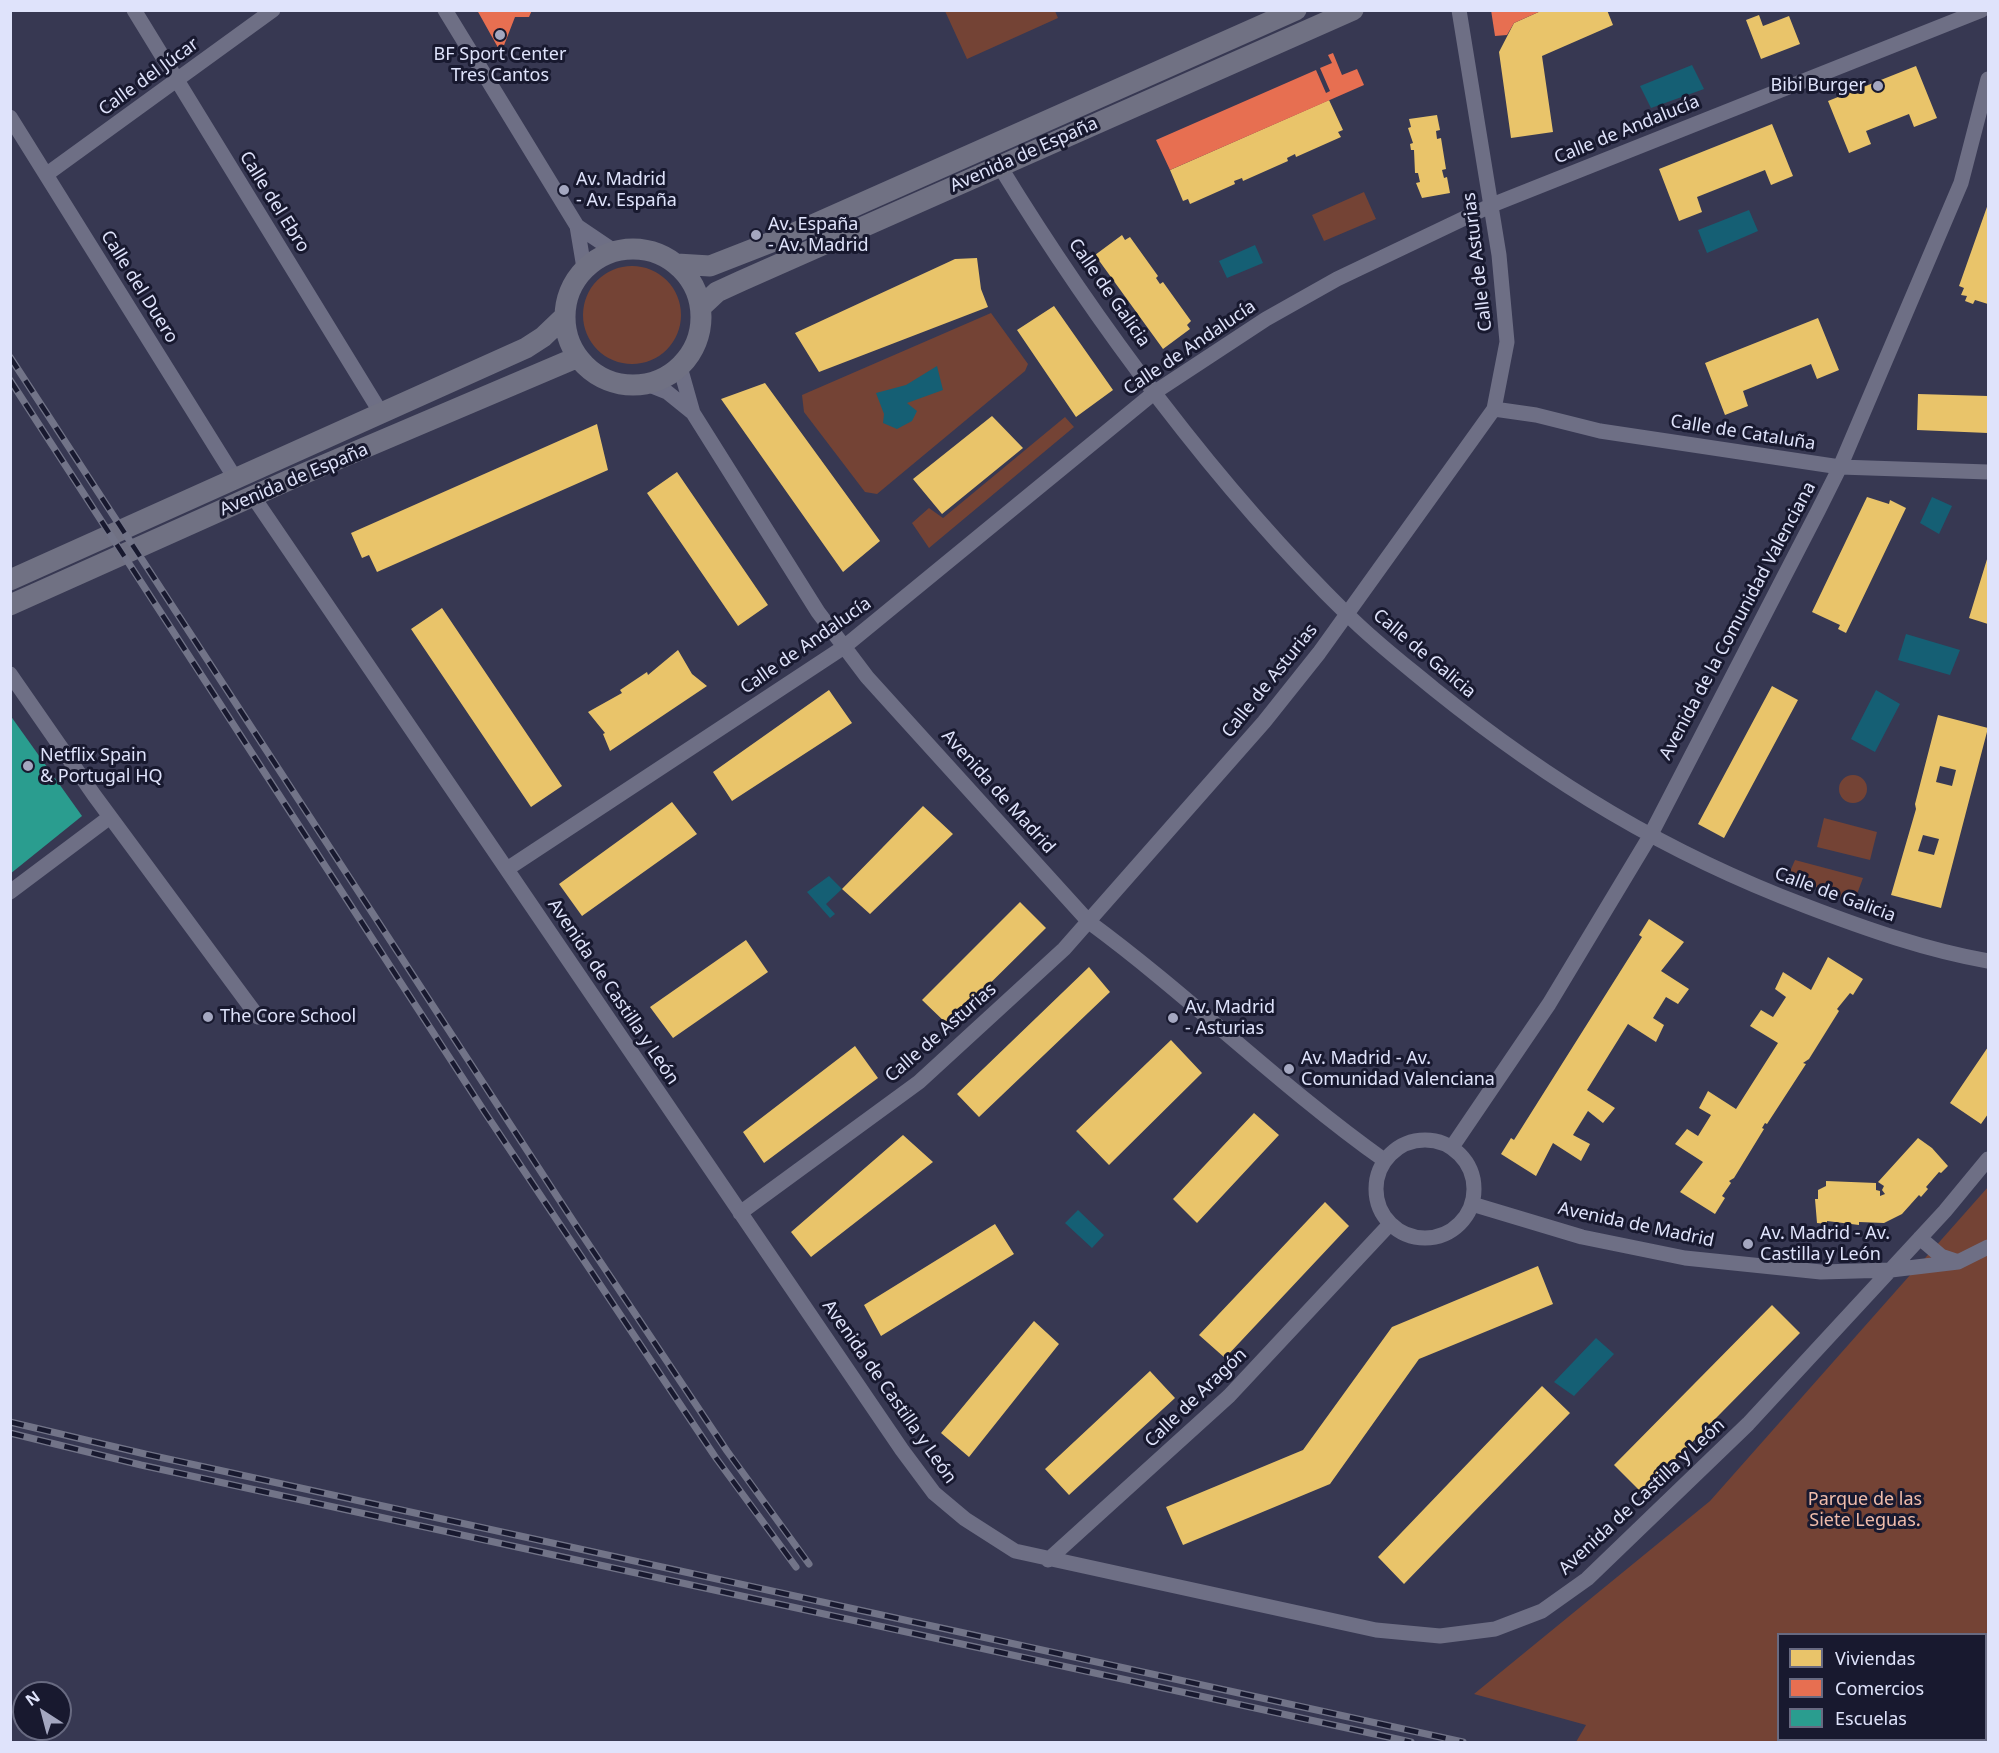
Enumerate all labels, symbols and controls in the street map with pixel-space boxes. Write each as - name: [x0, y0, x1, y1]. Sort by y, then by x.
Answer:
- marker: BF Sport Center Tres Cantos: [493, 28, 507, 42]
- street label: Calle del Júcar: [95, 33, 203, 121]
- place label: BF Sport Center Tres Cantos: [434, 44, 566, 86]
- place label: Bibi Burger: [1771, 75, 1866, 97]
- marker: Bibi Burger: [1871, 79, 1885, 93]
- street label: Calle de Andalucía: [1551, 91, 1703, 169]
- street label: Avenida de España: [947, 113, 1101, 197]
- street label: Calle del Ebro: [234, 147, 314, 257]
- place label: Av. Madrid - Av. España: [576, 169, 677, 212]
- marker: Av. Madrid - Av. España: [557, 183, 571, 197]
- street label: Calle de Asturias: [1459, 191, 1497, 333]
- place label: Av. España - Av. Madrid: [768, 214, 869, 256]
- street label: Calle del Duero: [96, 227, 182, 347]
- marker: Av. España - Av. Madrid: [749, 228, 763, 242]
- street label: Calle de Galicia: [1064, 235, 1154, 351]
- street label: Calle de Andalucía: [1120, 296, 1260, 400]
- street label: Calle de Cataluña: [1669, 411, 1817, 455]
- street label: Avenida de España: [216, 439, 372, 521]
- street label: Avenida de la Comunidad Valenciana: [1655, 478, 1821, 764]
- street label: Calle de Andalucía: [737, 593, 875, 699]
- street label: Calle de Galicia: [1368, 605, 1480, 703]
- street label: Calle de Asturias: [1218, 620, 1322, 742]
- street label: Avenida de Madrid: [937, 726, 1059, 858]
- place label: Netflix Spain & Portugal HQ: [40, 745, 163, 788]
- marker: Netflix Spain & Portugal HQ: [21, 759, 35, 773]
- street label: Calle de Galicia: [1771, 863, 1899, 927]
- street label: Avenida de Castilla y León: [543, 895, 683, 1089]
- street label: Calle de Asturias: [881, 979, 1001, 1087]
- place label: Av. Madrid - Asturias: [1185, 997, 1275, 1040]
- place label: The Core School: [220, 1006, 356, 1028]
- marker: The Core School: [201, 1010, 215, 1024]
- marker: Av. Madrid - Asturias: [1166, 1011, 1180, 1025]
- place label: Av. Madrid - Av. Comunidad Valenciana: [1301, 1048, 1495, 1090]
- marker: Av. Madrid - Av. Comunidad Valenciana: [1282, 1062, 1296, 1076]
- street label: Avenida de Madrid: [1556, 1198, 1716, 1252]
- place label: Av. Madrid - Av. Castilla y León: [1760, 1223, 1890, 1266]
- marker: Av. Madrid - Av. Castilla y León: [1741, 1237, 1755, 1251]
- street label: Avenida de Castilla y León: [817, 1296, 961, 1488]
- street label: Calle de Aragón: [1141, 1344, 1251, 1452]
- street label: Avenida de Castilla y León: [1555, 1414, 1729, 1580]
- park label: Parque de las Siete Leguas.: [1808, 1489, 1922, 1532]
- legend: [1777, 1633, 1987, 1741]
- text: Viviendas: [1835, 1646, 1915, 1670]
- text: Comercios: [1835, 1676, 1924, 1700]
- north arrow: [12, 1681, 72, 1741]
- text: N: [21, 1685, 44, 1711]
- text: Escuelas: [1835, 1706, 1907, 1730]

